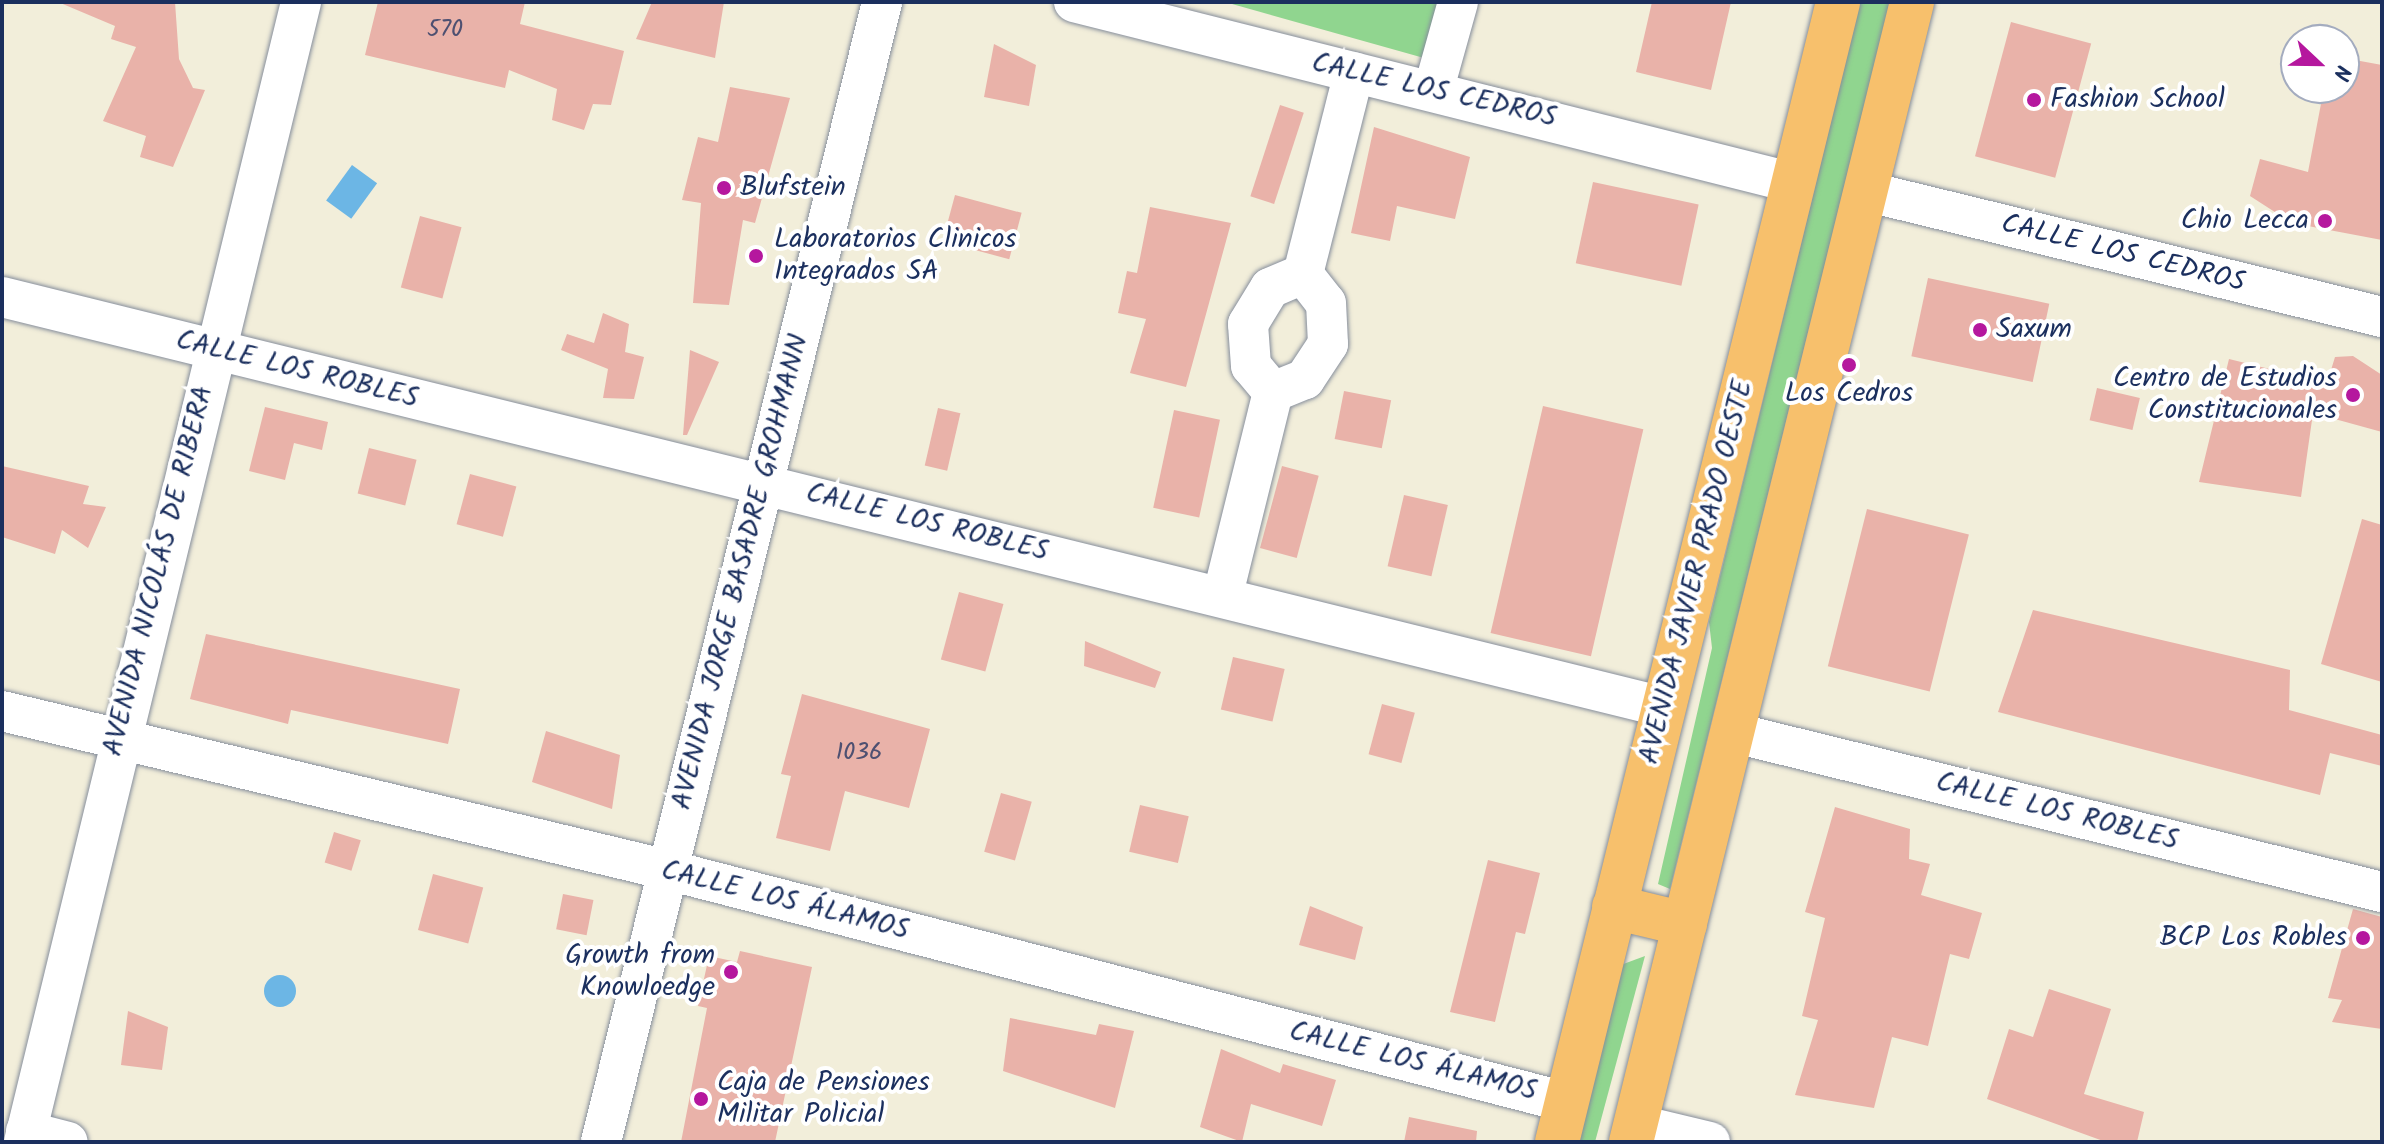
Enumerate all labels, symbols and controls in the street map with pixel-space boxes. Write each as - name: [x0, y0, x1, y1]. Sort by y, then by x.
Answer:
- house number: 570: [427, 16, 463, 44]
- north arrow: [2280, 24, 2360, 104]
- street label: CALLE LOS CEDROS: [1308, 46, 1560, 136]
- text: N: [2322, 59, 2360, 85]
- place label: Fashion School: [2050, 83, 2225, 117]
- marker: Fashion School: [2025, 91, 2043, 109]
- place label: Blufstein: [740, 171, 846, 205]
- marker: Blufstein: [715, 179, 733, 197]
- place label: Chio Lecca: [2181, 204, 2309, 238]
- street label: CALLE LOS CEDROS: [1998, 207, 2248, 301]
- marker: Chio Lecca: [2316, 212, 2334, 230]
- place label: Laboratorios Clinicos Integrados SA: [774, 223, 1016, 289]
- marker: Laboratorios Clinicos Integrados SA: [745, 245, 767, 267]
- place label: Saxum: [1996, 313, 2072, 347]
- marker: Saxum: [1971, 321, 1989, 339]
- street label: CALLE LOS ROBLES: [172, 324, 422, 416]
- street label: AVENIDA JORGE BASADRE GROHMANN: [666, 331, 816, 813]
- marker: Los Cedros: [1840, 356, 1858, 374]
- place label: Centro de Estudios Constitucionales: [2113, 362, 2337, 428]
- street label: AVENIDA JAVIER PRADO OESTE: [1633, 376, 1761, 768]
- place label: Los Cedros: [1785, 377, 1913, 411]
- street label: AVENIDA NICOLÁS DE RIBERA: [97, 382, 221, 760]
- marker: Centro de Estudios Constitucionales: [2344, 386, 2362, 404]
- street label: CALLE LOS ROBLES: [802, 477, 1052, 569]
- house number: 1036: [836, 739, 882, 767]
- street label: CALLE LOS ROBLES: [1932, 766, 2182, 858]
- street label: CALLE LOS ÁLAMOS: [658, 854, 912, 948]
- place label: BCP Los Robles: [2160, 921, 2347, 955]
- marker: BCP Los Robles: [2354, 929, 2372, 947]
- place label: Growth from Knowloedge: [565, 939, 715, 1005]
- marker: Growth from Knowloedge: [722, 963, 740, 981]
- street label: CALLE LOS ÁLAMOS: [1286, 1015, 1540, 1109]
- place label: Caja de Pensiones Militar Policial: [717, 1066, 930, 1132]
- marker: Caja de Pensiones Militar Policial: [692, 1090, 710, 1108]

